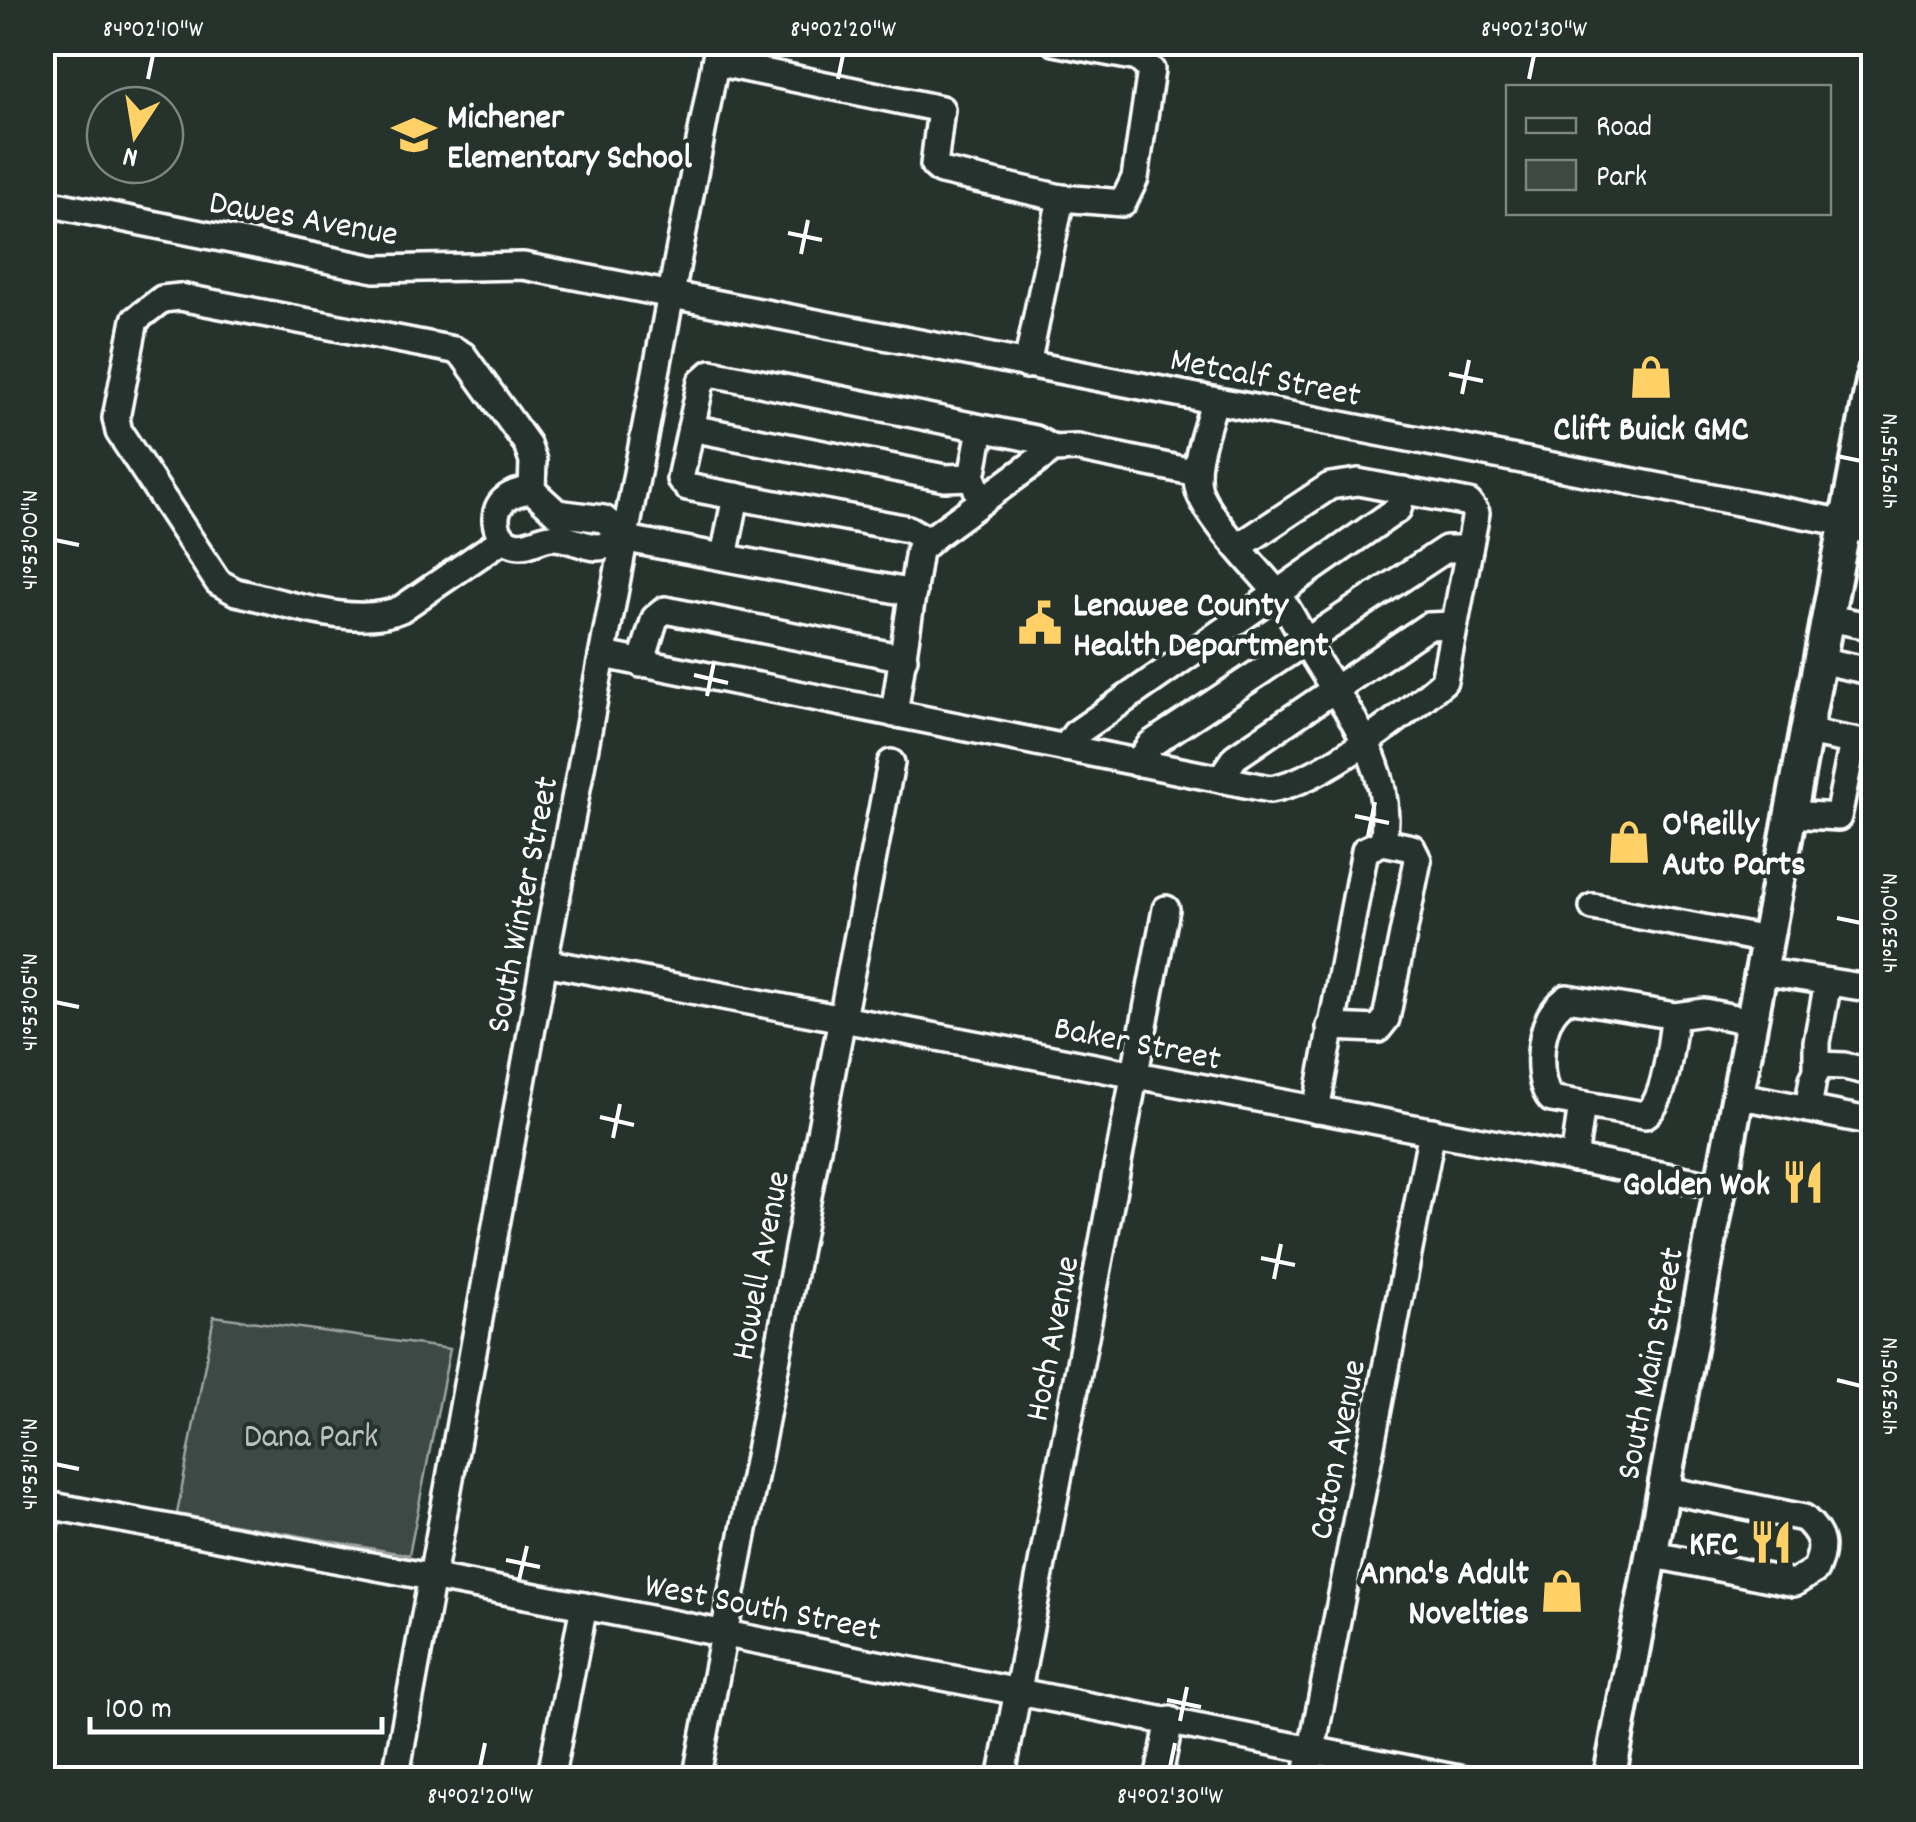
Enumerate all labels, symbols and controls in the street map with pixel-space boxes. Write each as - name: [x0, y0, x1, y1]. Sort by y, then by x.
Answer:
- text: 84°02'10"W: [103, 13, 204, 49]
- text: 84°02'20"W: [790, 13, 896, 49]
- text: 84°02'30"W: [1481, 13, 1588, 49]
- north arrow: [85, 85, 185, 185]
- legend: [1506, 85, 1831, 215]
- place label: Michener Elementary School: [447, 95, 692, 185]
- text: Road: [1596, 108, 1652, 151]
- school or university icon: Michener Elementary School: [390, 111, 438, 159]
- text: N: [120, 134, 142, 176]
- text: Park: [1596, 158, 1647, 201]
- street label: Dawes Avenue: [205, 180, 401, 262]
- street label: Metcalf Street: [1166, 337, 1365, 423]
- shop icon: Clift Buick GMC: [1627, 353, 1675, 401]
- place label: Clift Buick GMC: [1553, 407, 1749, 457]
- text: 41°52'55"N: [1874, 413, 1910, 509]
- text: 41°53'00"N: [14, 490, 50, 590]
- place label: Lenawee County Health Department: [1073, 583, 1329, 673]
- public building icon: Lenawee County Health Department: [1016, 599, 1064, 647]
- street label: South Winter Street: [476, 772, 574, 1037]
- place label: O'Reilly Auto Parts: [1662, 802, 1806, 892]
- shop icon: O'Reilly Auto Parts: [1605, 818, 1653, 866]
- text: 41°53'00"N: [1874, 873, 1910, 973]
- text: 41°53'05"N: [14, 953, 50, 1051]
- street label: Baker Street: [1049, 1005, 1225, 1087]
- restaurant icon: Golden Wok: [1779, 1158, 1827, 1206]
- place label: Golden Wok: [1622, 1162, 1770, 1212]
- street label: Howell Avenue: [720, 1167, 806, 1365]
- street label: South Main Street: [1606, 1243, 1700, 1484]
- street label: Hoch Avenue: [1014, 1252, 1095, 1426]
- text: 41°53'05"N: [1874, 1337, 1910, 1435]
- street label: Caton Avenue: [1298, 1356, 1382, 1544]
- park label: Dana Park: [244, 1414, 378, 1464]
- text: 41°53'10"N: [14, 1418, 50, 1510]
- restaurant icon: KFC: [1747, 1518, 1795, 1566]
- place label: KFC: [1689, 1522, 1738, 1572]
- place label: Anna's Adult Novelties: [1360, 1551, 1529, 1641]
- street label: West South Street: [640, 1563, 884, 1657]
- shop icon: Anna's Adult Novelties: [1538, 1567, 1586, 1615]
- scale bar: [90, 1672, 382, 1734]
- text: 100 m: [105, 1690, 172, 1733]
- text: 84°02'20"W: [427, 1780, 533, 1816]
- text: 84°02'30"W: [1117, 1780, 1224, 1816]

